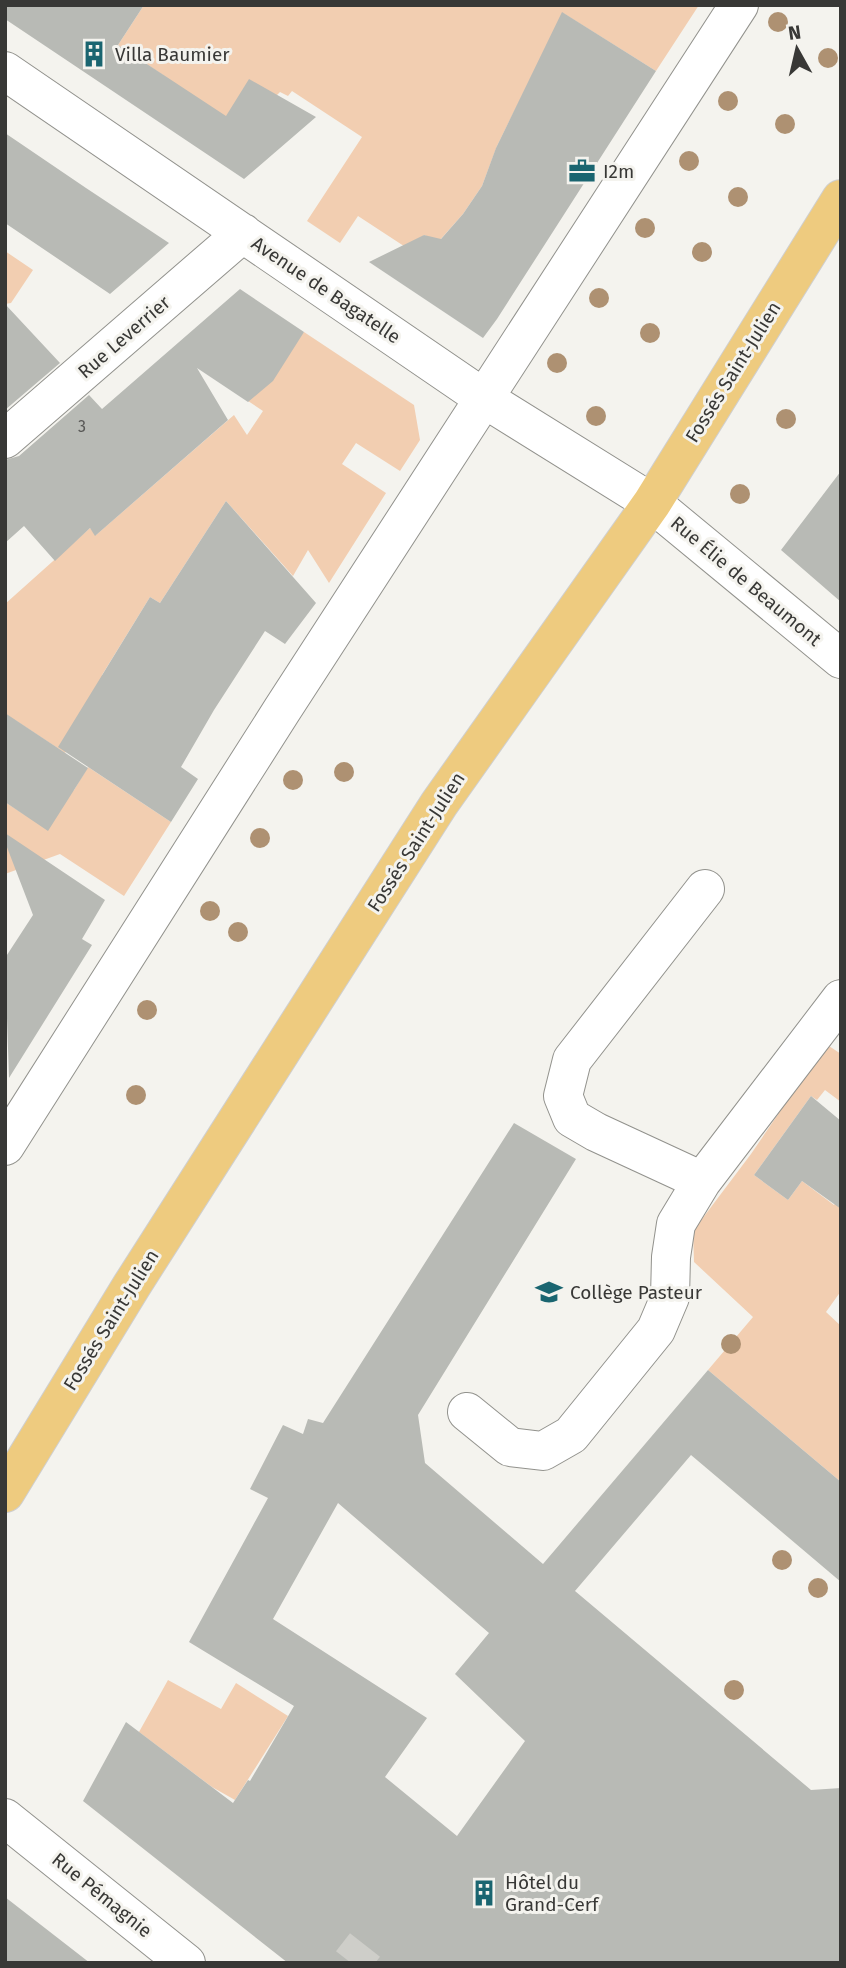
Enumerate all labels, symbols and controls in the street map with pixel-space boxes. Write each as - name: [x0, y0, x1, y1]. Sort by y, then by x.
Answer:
- north arrow: [762, 14, 832, 84]
- text: N: [787, 20, 803, 45]
- building icon: Villa Baumier: [79, 39, 109, 69]
- place label: Villa Baumier: [115, 43, 230, 66]
- office icon: I2m: [567, 156, 597, 186]
- place label: I2m: [603, 160, 634, 183]
- street label: Avenue de Bagatelle: [247, 232, 405, 348]
- street label: Rue Leverrier: [73, 290, 175, 383]
- street label: Fossés Saint-Julien: [680, 297, 786, 447]
- house number: 3: [78, 417, 86, 436]
- street label: Rue Élie de Beaumont: [666, 511, 826, 651]
- street label: Fossés Saint-Julien: [362, 768, 470, 916]
- street label: Fossés Saint-Julien: [58, 1245, 164, 1395]
- school or university icon: Collège Pasteur: [534, 1277, 564, 1307]
- place label: Collège Pasteur: [570, 1281, 703, 1304]
- street label: Rue Pémagnie: [47, 1848, 157, 1942]
- place label: Hôtel du Grand-Cerf: [505, 1871, 600, 1916]
- building icon: Hôtel du Grand-Cerf: [469, 1878, 499, 1908]

